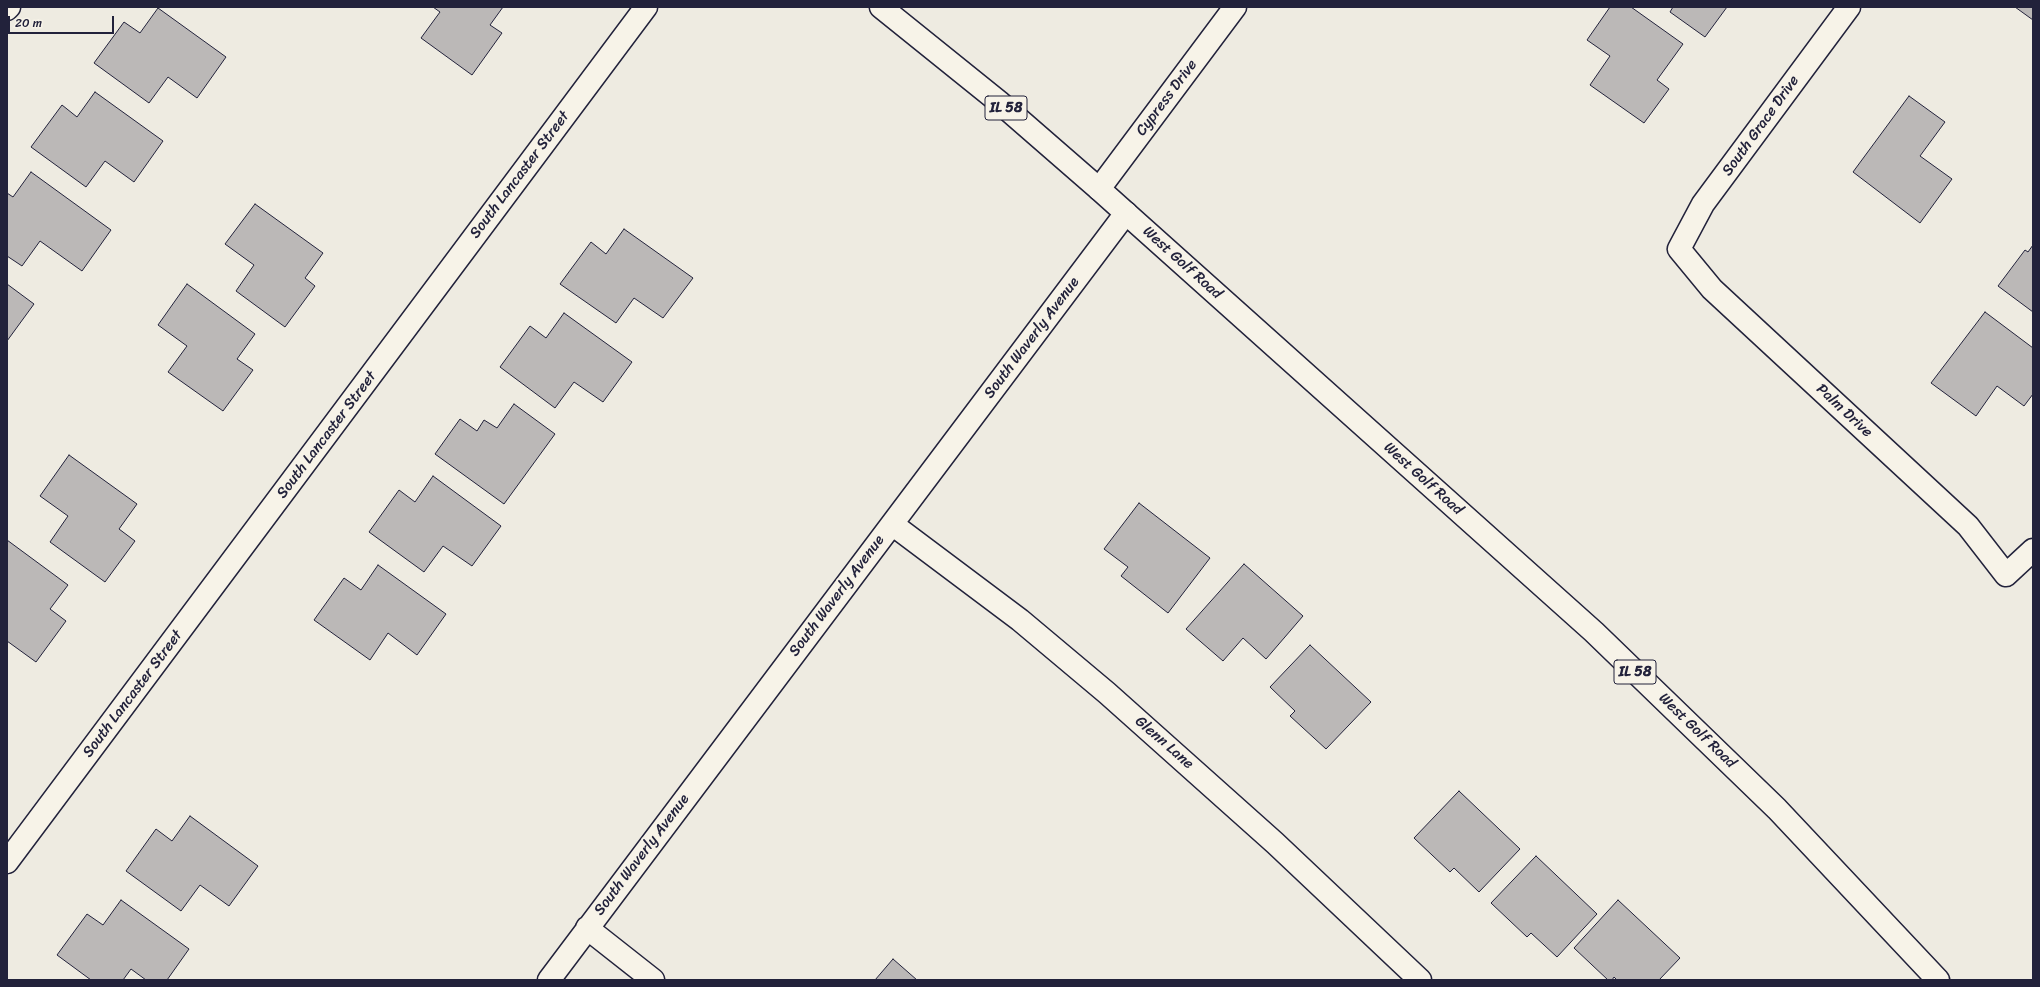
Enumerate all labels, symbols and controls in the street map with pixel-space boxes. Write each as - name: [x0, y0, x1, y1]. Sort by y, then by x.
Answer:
- scale bar: [10, 8, 116, 34]
- text: 20 m: [15, 12, 42, 34]
- street label: Cypress Drive: [1133, 56, 1201, 140]
- street label: South Grace Drive: [1719, 72, 1803, 180]
- road number: IL 58: [985, 96, 1027, 120]
- street label: South Lancaster Street: [466, 108, 574, 242]
- street label: West Golf Road: [1139, 223, 1225, 303]
- street label: South Waverly Avenue: [981, 274, 1083, 402]
- street label: South Lancaster Street: [273, 368, 381, 502]
- street label: Palm Drive: [1812, 380, 1876, 442]
- street label: West Golf Road: [1380, 439, 1466, 519]
- street label: South Waverly Avenue: [786, 532, 888, 660]
- street label: South Lancaster Street: [79, 627, 187, 761]
- road number: IL 58: [1614, 660, 1656, 684]
- street label: West Golf Road: [1655, 690, 1739, 772]
- street label: Glenn Lane: [1131, 713, 1197, 773]
- street label: South Waverly Avenue: [591, 791, 693, 919]

